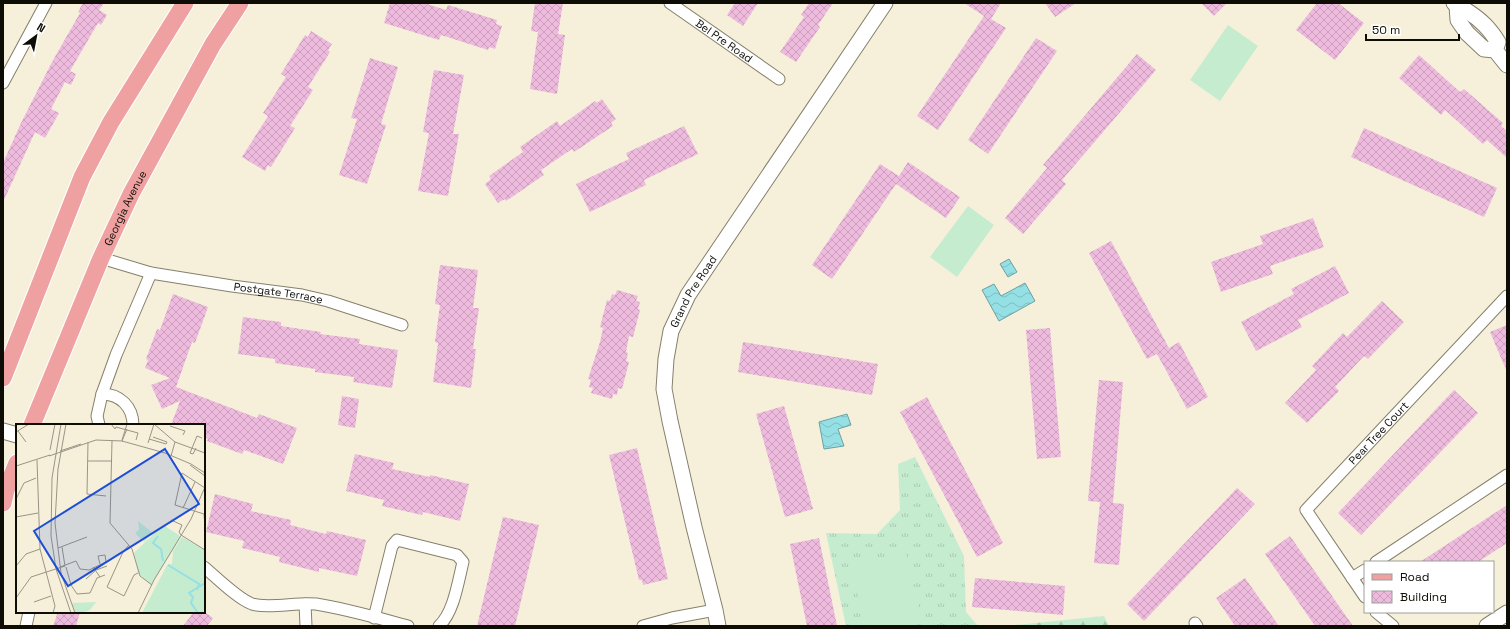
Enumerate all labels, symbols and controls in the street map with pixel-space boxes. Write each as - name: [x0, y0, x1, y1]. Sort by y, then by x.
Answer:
- north arrow: [16, 16, 56, 56]
- street label: Bel Pre Road: [693, 16, 755, 65]
- scale bar: [1366, 16, 1459, 42]
- text: N: [34, 20, 48, 35]
- text: 50 m: [1372, 22, 1400, 38]
- street label: Georgia Avenue: [101, 168, 149, 248]
- street label: Grand Pre Road: [667, 253, 720, 330]
- street label: Postgate Terrace: [233, 279, 324, 307]
- street label: Pear Tree Court: [1346, 398, 1411, 467]
- inset map: [16, 424, 205, 613]
- legend: [1364, 561, 1494, 613]
- text: Road: [1400, 569, 1429, 585]
- text: Building: [1400, 589, 1447, 605]

